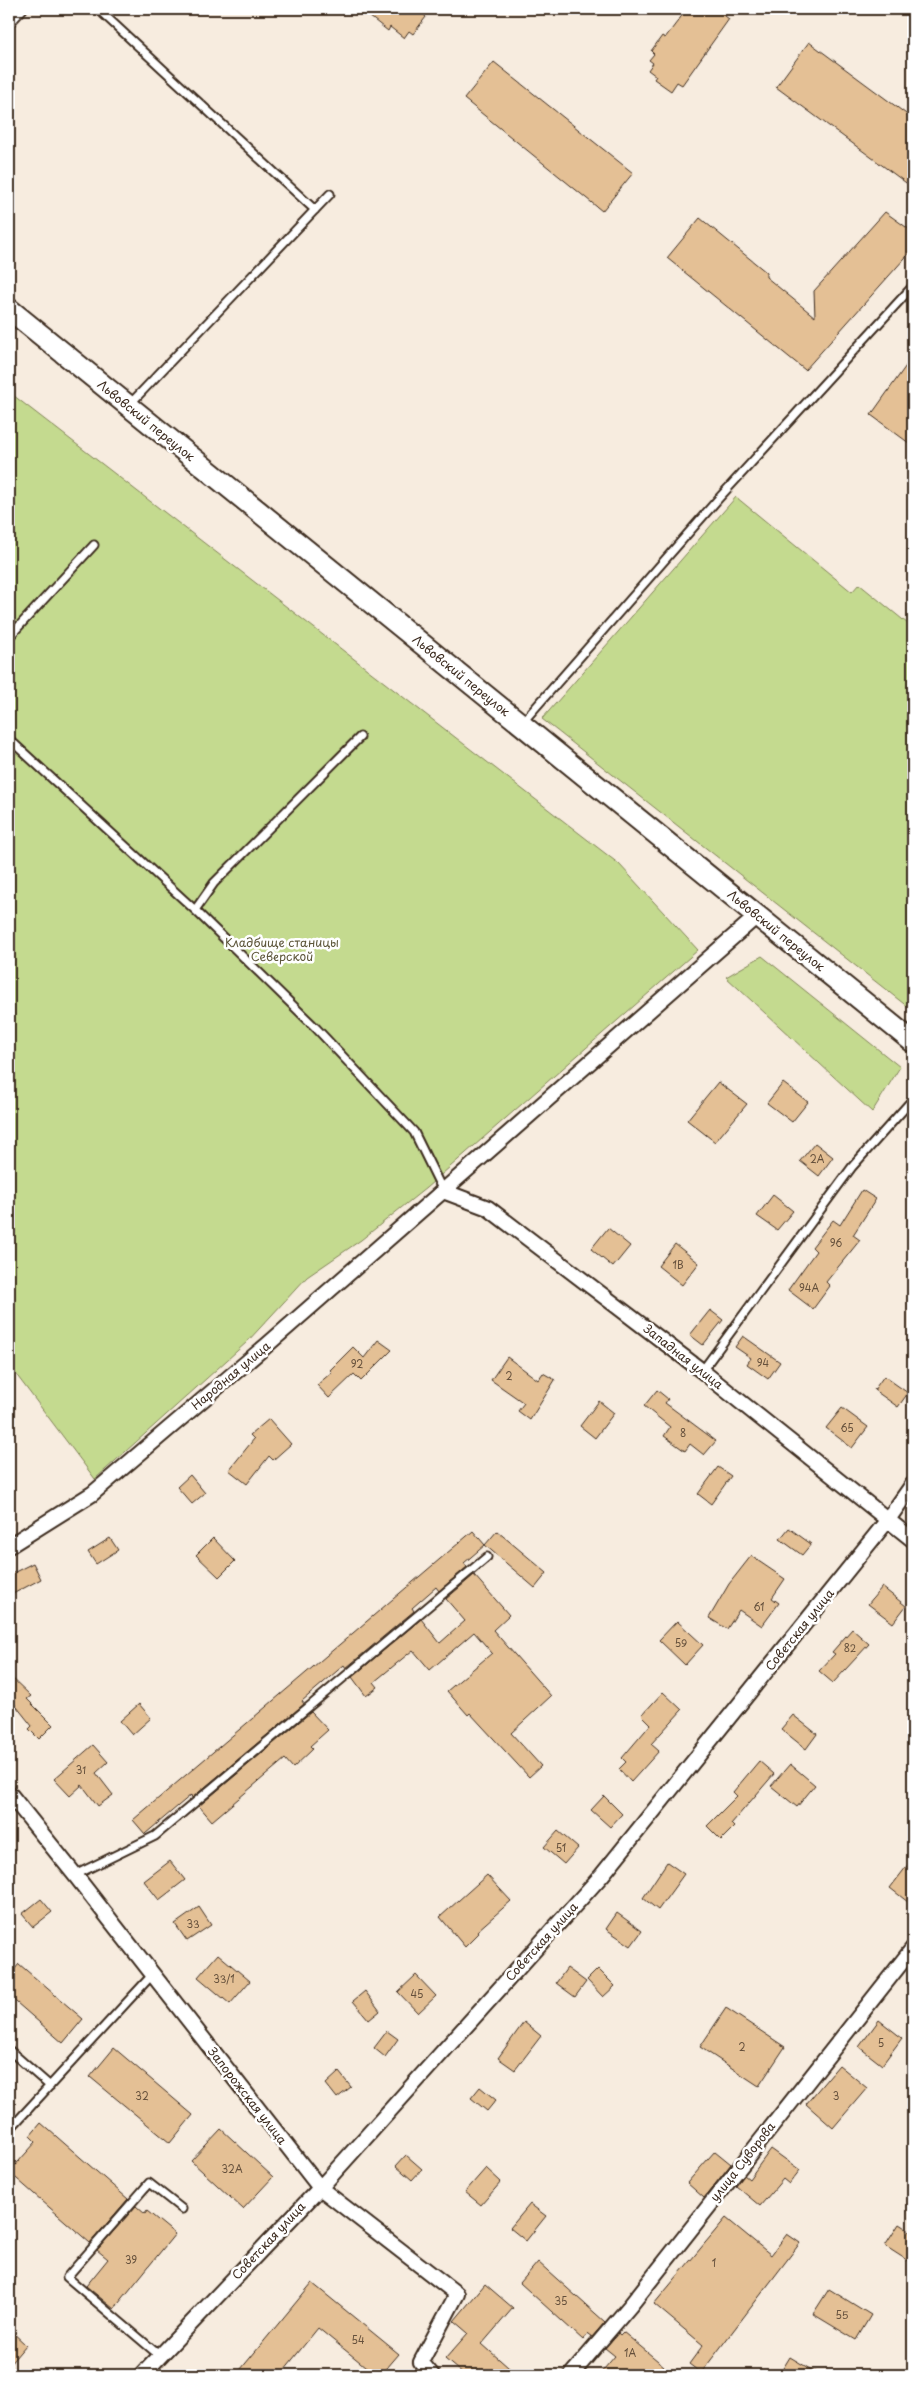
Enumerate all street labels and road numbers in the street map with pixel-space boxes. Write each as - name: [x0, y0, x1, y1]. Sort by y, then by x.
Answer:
- street label: Львовский переулок: [94, 375, 200, 466]
- street label: Львовский переулок: [409, 630, 515, 721]
- street label: Львовский переулок: [724, 885, 830, 976]
- street label: Западная улица: [640, 1319, 728, 1393]
- street label: Народная улица: [187, 1336, 274, 1414]
- street label: Советская улица: [761, 1584, 838, 1674]
- street label: Советская улица: [501, 1898, 582, 1985]
- street label: Запорожская улица: [204, 2043, 292, 2148]
- street label: улица Суворова: [705, 2117, 779, 2205]
- street label: Советская улица: [227, 2197, 310, 2283]

